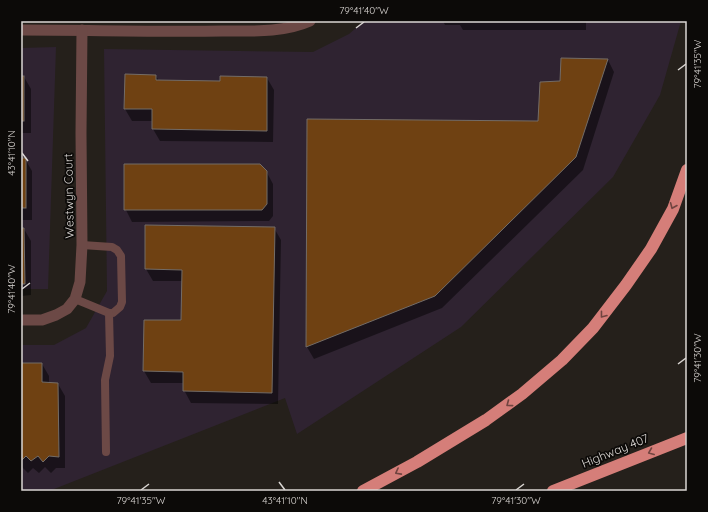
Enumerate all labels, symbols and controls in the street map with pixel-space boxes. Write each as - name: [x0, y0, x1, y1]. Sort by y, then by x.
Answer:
- text: 79°41'40"W: [339, 4, 389, 17]
- text: 79°41'35"W: [691, 39, 704, 89]
- text: 43°41'10"N: [5, 130, 18, 176]
- street label: Westwyn Court: [60, 153, 77, 239]
- one-way arrow: [670, 202, 678, 209]
- text: 79°41'40"W: [5, 264, 18, 314]
- one-way arrow: [601, 310, 608, 317]
- text: 79°41'30"W: [691, 333, 704, 383]
- one-way arrow: [506, 399, 513, 406]
- street label: Highway 407: [579, 430, 651, 471]
- one-way arrow: [647, 447, 655, 455]
- one-way arrow: [395, 467, 402, 475]
- text: 79°41'35"W: [116, 494, 166, 507]
- text: 43°41'10"N: [262, 494, 308, 507]
- text: 79°41'30"W: [491, 494, 541, 507]

